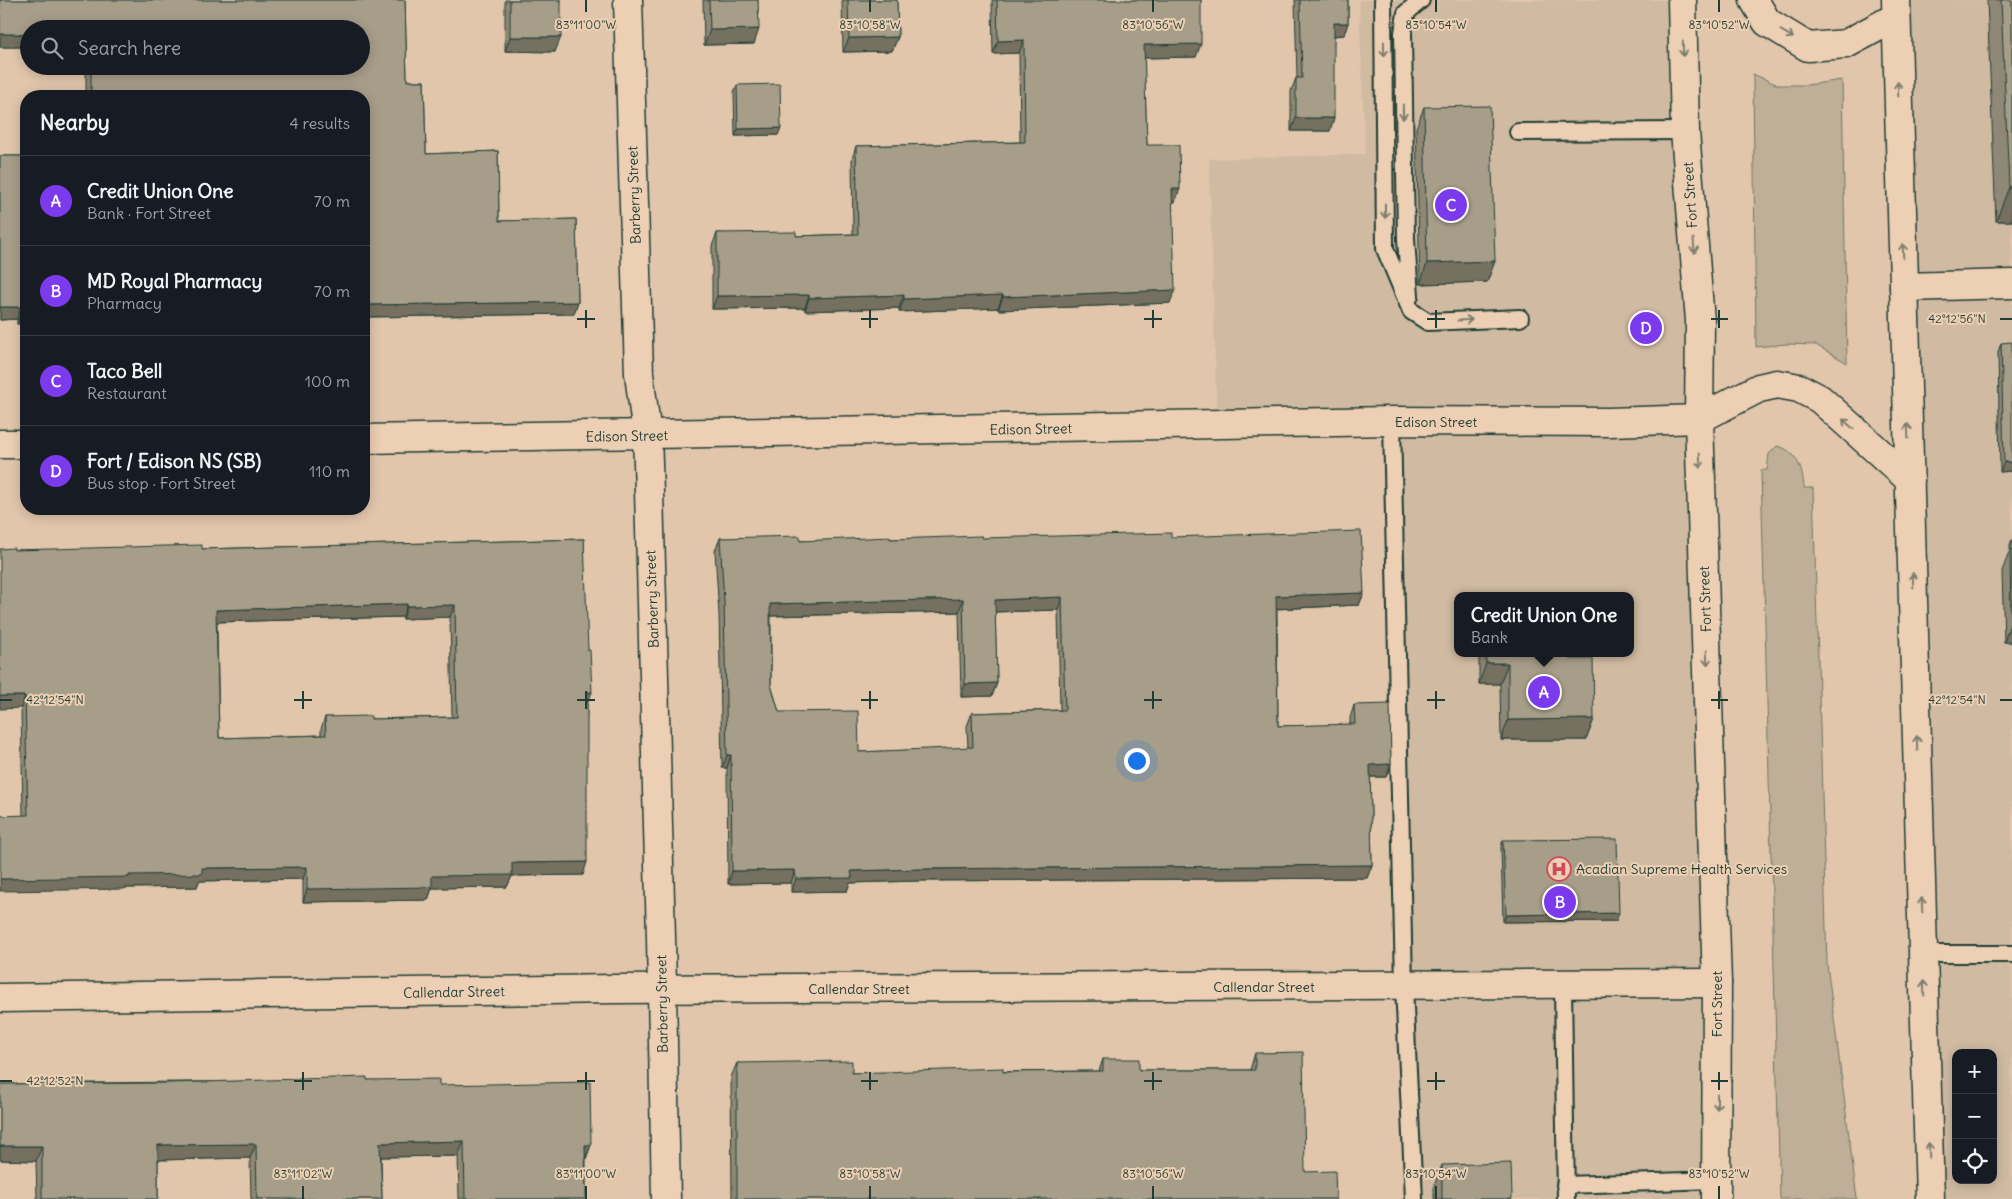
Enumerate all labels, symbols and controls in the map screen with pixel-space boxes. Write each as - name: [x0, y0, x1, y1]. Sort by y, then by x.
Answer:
- text: 83°11'00"W: [556, 17, 616, 32]
- text: 83°10'58"W: [839, 17, 901, 32]
- text: 83°10'56"W: [1122, 17, 1184, 32]
- text: 83°10'54"W: [1405, 17, 1467, 32]
- text: 83°10'52"W: [1688, 17, 1750, 32]
- search box: [20, 20, 370, 75]
- one-way arrow: [1780, 30, 1794, 40]
- icon: search: [38, 34, 66, 62]
- text: Search here: [78, 36, 181, 60]
- one-way arrow: [1379, 40, 1388, 56]
- one-way arrow: [1678, 40, 1688, 56]
- one-way arrow: [1894, 81, 1903, 97]
- one-way arrow: [1398, 104, 1408, 120]
- text: Nearby: [40, 109, 110, 136]
- text: 4 results: [289, 113, 350, 133]
- street label: Barberry Street: [623, 145, 645, 244]
- street label: Fort Street: [1679, 161, 1701, 229]
- text: Credit Union One: [87, 179, 233, 203]
- pin: C: [1435, 186, 1467, 224]
- text: A: [51, 191, 61, 211]
- text: 70 m: [314, 191, 350, 211]
- one-way arrow: [1380, 202, 1390, 219]
- text: Bank · Fort Street: [87, 203, 211, 223]
- one-way arrow: [1689, 238, 1698, 254]
- one-way arrow: [1898, 243, 1908, 260]
- text: MD Royal Pharmacy: [87, 269, 262, 293]
- text: B: [51, 281, 61, 301]
- text: 70 m: [314, 281, 350, 301]
- text: Pharmacy: [87, 293, 162, 313]
- pin: D: [1630, 309, 1662, 347]
- text: 42°12'56"N: [1928, 311, 1986, 326]
- one-way arrow: [1457, 316, 1473, 325]
- text: Taco Bell: [87, 359, 162, 383]
- text: C: [51, 371, 61, 391]
- text: 100 m: [305, 371, 350, 391]
- text: Restaurant: [87, 383, 167, 403]
- street label: Edison Street: [1395, 413, 1477, 431]
- one-way arrow: [1841, 418, 1854, 430]
- street label: Edison Street: [990, 419, 1073, 439]
- one-way arrow: [1904, 423, 1913, 439]
- street label: Edison Street: [586, 426, 669, 446]
- text: Fort / Edison NS (SB): [87, 449, 261, 473]
- one-way arrow: [1696, 452, 1705, 468]
- text: D: [50, 461, 62, 481]
- text: 110 m: [309, 461, 350, 481]
- text: Bus stop · Fort Street: [87, 473, 236, 493]
- street label: Barberry Street: [641, 549, 663, 648]
- street label: Fort Street: [1695, 565, 1715, 632]
- one-way arrow: [1908, 572, 1917, 588]
- popup: [1454, 592, 1634, 657]
- text: Credit Union One: [1471, 603, 1617, 627]
- text: Bank: [1471, 627, 1508, 647]
- one-way arrow: [1702, 650, 1712, 666]
- pin: A: [1528, 673, 1560, 711]
- text: 42°12'54"N: [26, 692, 84, 707]
- text: 42°12'54"N: [1928, 692, 1986, 707]
- one-way arrow: [1913, 735, 1922, 751]
- your location: [1124, 748, 1150, 774]
- hospital icon: Acadian Supreme Health Services: [1546, 856, 1572, 882]
- place label: Acadian Supreme Health Services: [1576, 860, 1787, 878]
- pin: B: [1544, 883, 1576, 921]
- one-way arrow: [1917, 897, 1927, 914]
- street label: Barberry Street: [652, 954, 672, 1053]
- street label: Fort Street: [1708, 971, 1726, 1037]
- street label: Callendar Street: [1213, 978, 1315, 996]
- street label: Callendar Street: [808, 980, 910, 998]
- one-way arrow: [1920, 980, 1929, 996]
- street label: Callendar Street: [403, 982, 505, 1002]
- map controls: [1952, 1049, 1997, 1184]
- button: +: [1952, 1049, 1997, 1094]
- text: 42°12'52"N: [26, 1073, 84, 1088]
- one-way arrow: [1712, 1094, 1721, 1110]
- button: −: [1952, 1094, 1997, 1139]
- button: locate: [1952, 1139, 1997, 1184]
- one-way arrow: [1924, 1143, 1934, 1159]
- text: 83°11'02"W: [273, 1166, 333, 1181]
- text: 83°11'00"W: [556, 1166, 616, 1181]
- text: 83°10'58"W: [839, 1166, 901, 1181]
- text: 83°10'56"W: [1122, 1166, 1184, 1181]
- text: 83°10'54"W: [1405, 1166, 1467, 1181]
- text: 83°10'52"W: [1688, 1166, 1750, 1181]

